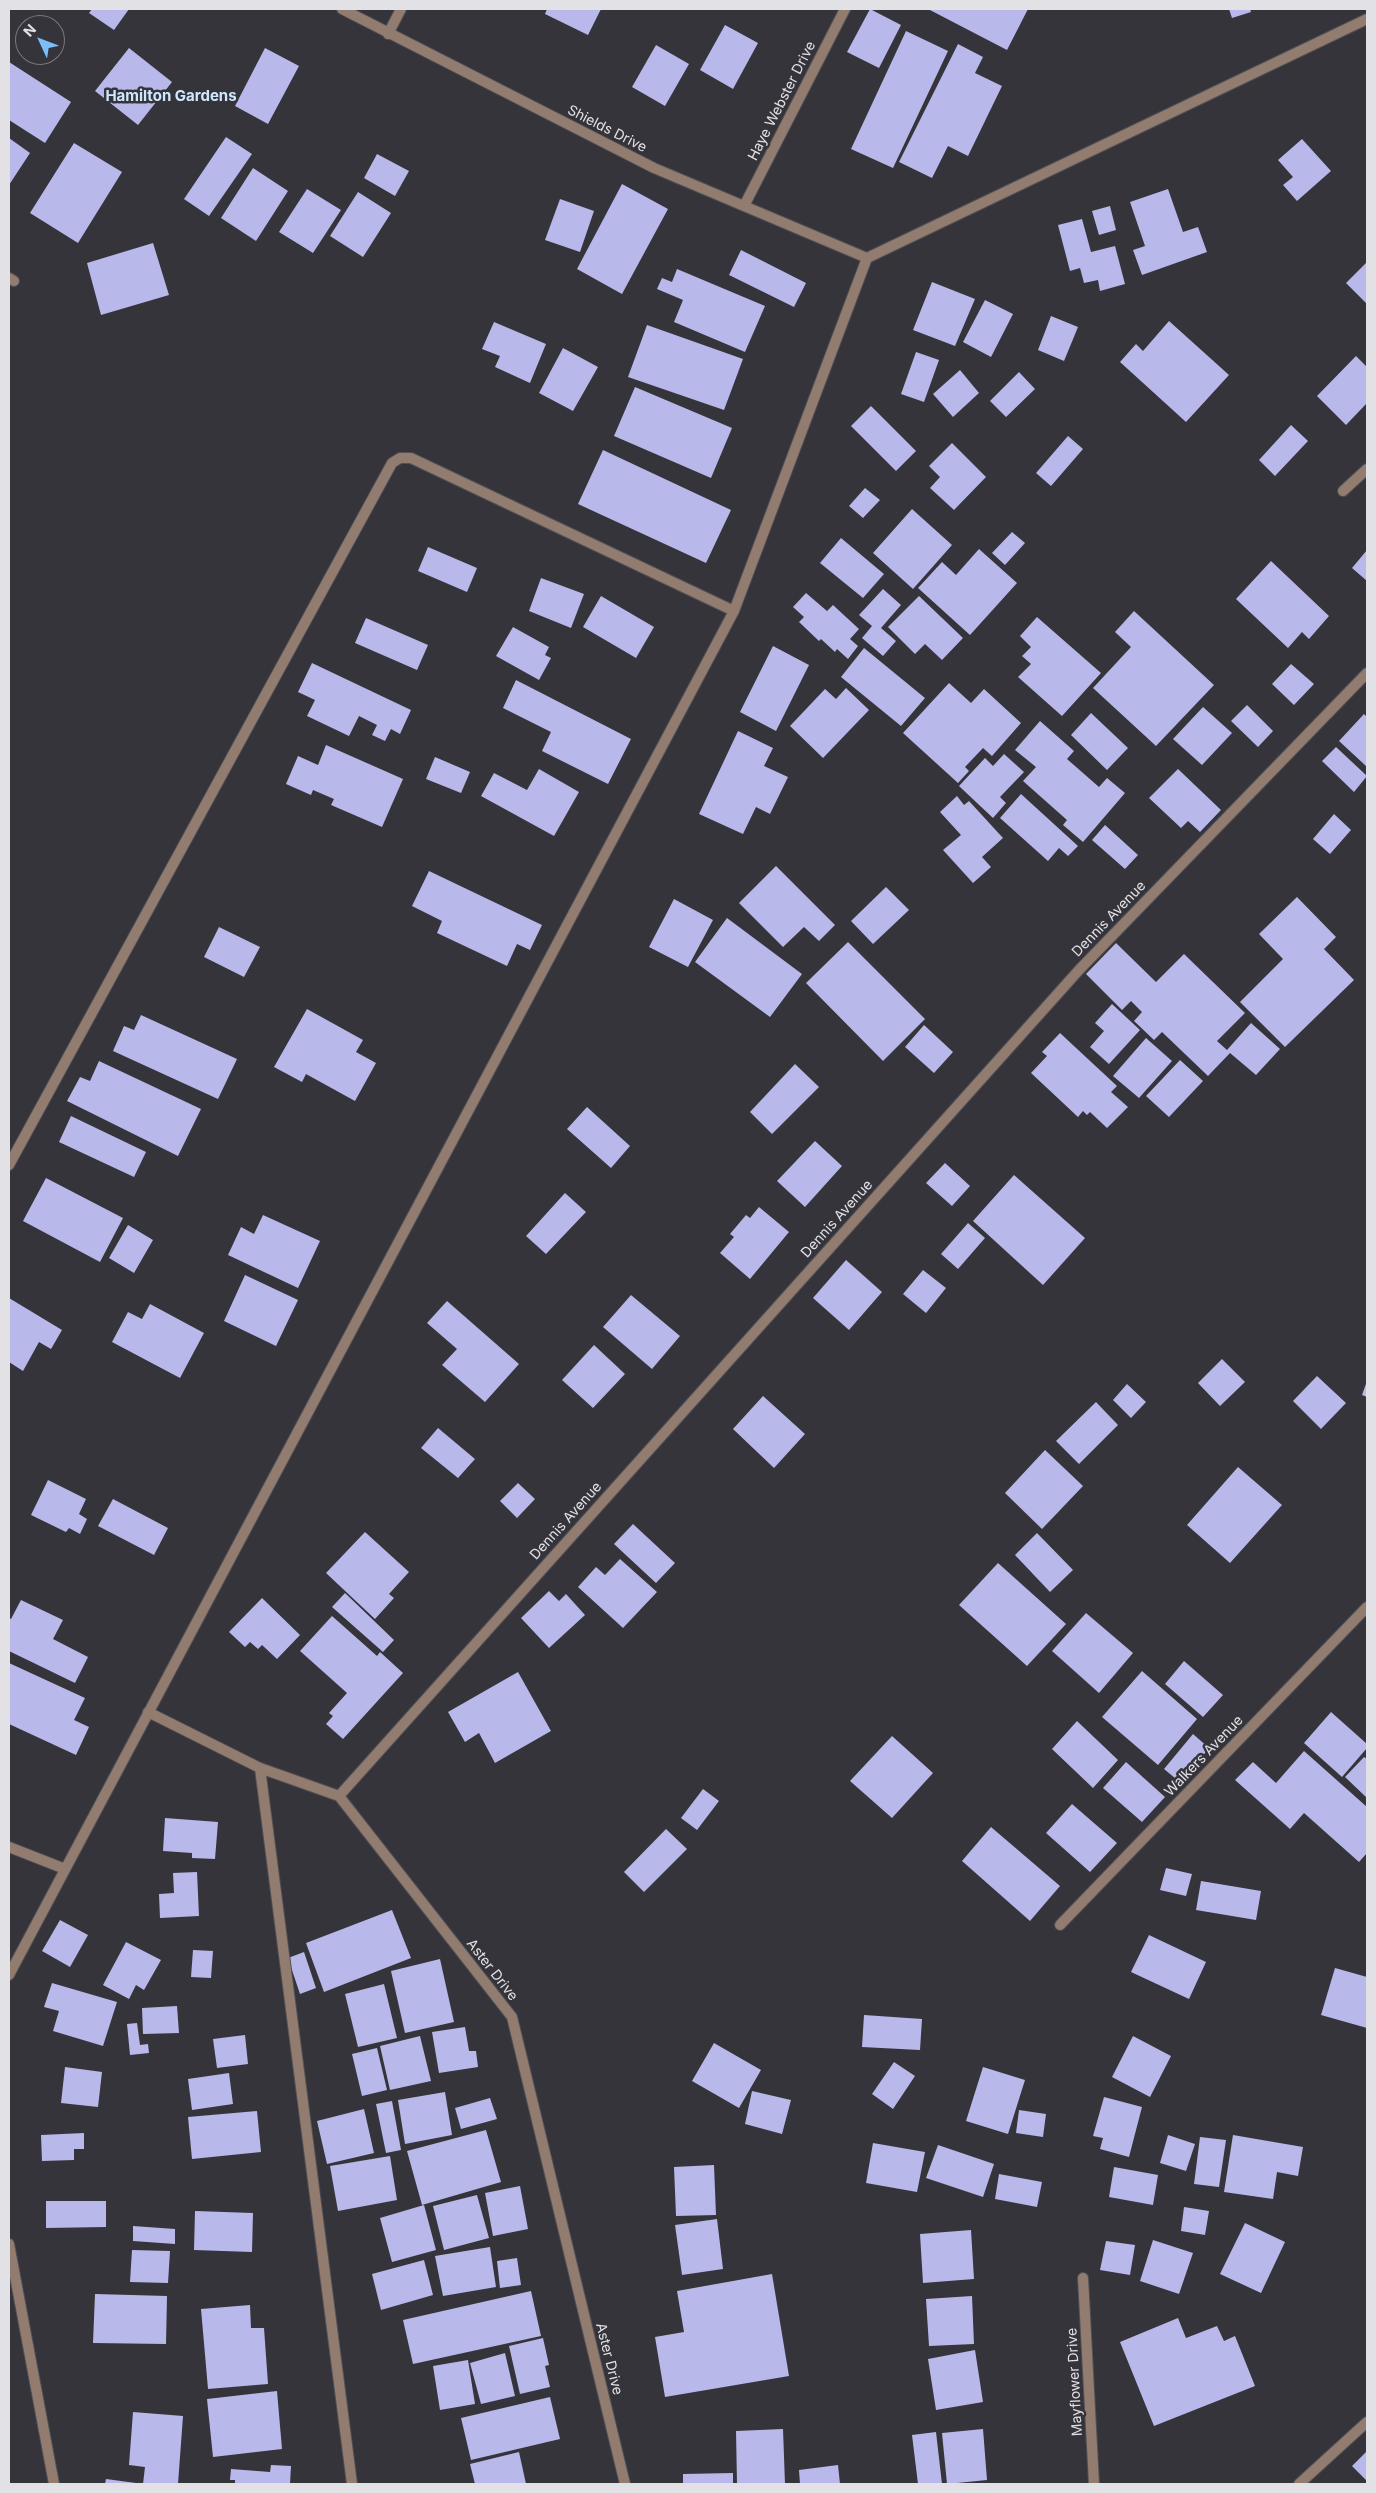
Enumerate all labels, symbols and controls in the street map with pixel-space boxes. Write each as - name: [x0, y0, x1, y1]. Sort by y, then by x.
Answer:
- north arrow: [15, 15, 65, 65]
- text: N: [20, 20, 39, 40]
- street label: Haye Webster Drive: [745, 39, 819, 163]
- district label: Hamilton Gardens: [105, 87, 237, 105]
- street label: Shields Drive: [564, 102, 650, 156]
- street label: Dennis Avenue: [1069, 878, 1149, 960]
- street label: Dennis Avenue: [798, 1177, 876, 1261]
- street label: Dennis Avenue: [527, 1479, 605, 1563]
- street label: Walkers Avenue: [1161, 1712, 1247, 1800]
- street label: Aster Drive: [463, 1936, 521, 2004]
- street label: Aster Drive: [592, 2321, 626, 2397]
- street label: Mayflower Drive: [1064, 2327, 1086, 2437]

